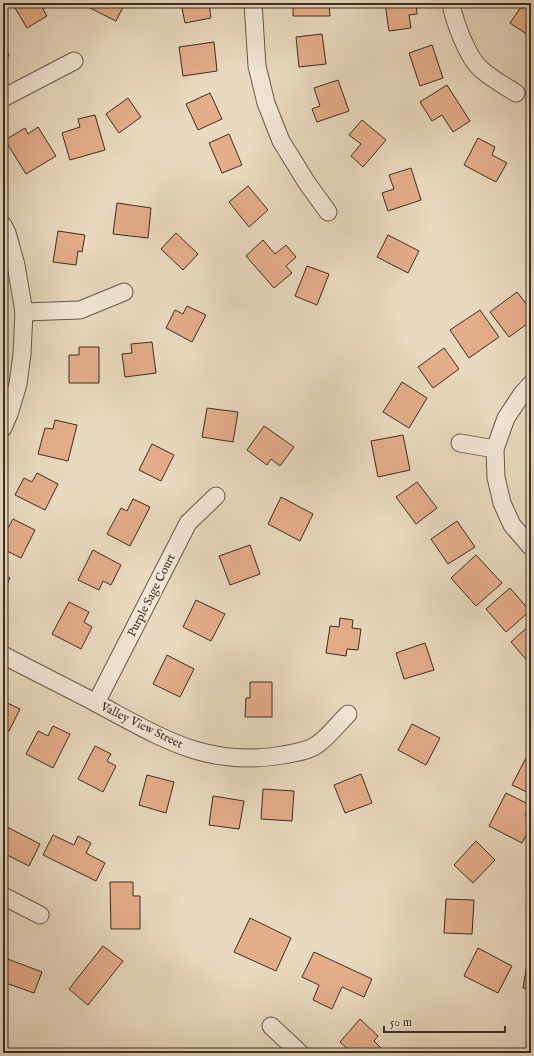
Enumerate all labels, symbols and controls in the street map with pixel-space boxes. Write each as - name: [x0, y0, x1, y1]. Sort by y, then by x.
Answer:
- street label: Purple Sage Court: [124, 551, 180, 640]
- street label: Valley View Street: [97, 699, 185, 752]
- scale bar: [384, 1008, 505, 1034]
- text: 50 m: [390, 1015, 412, 1030]

